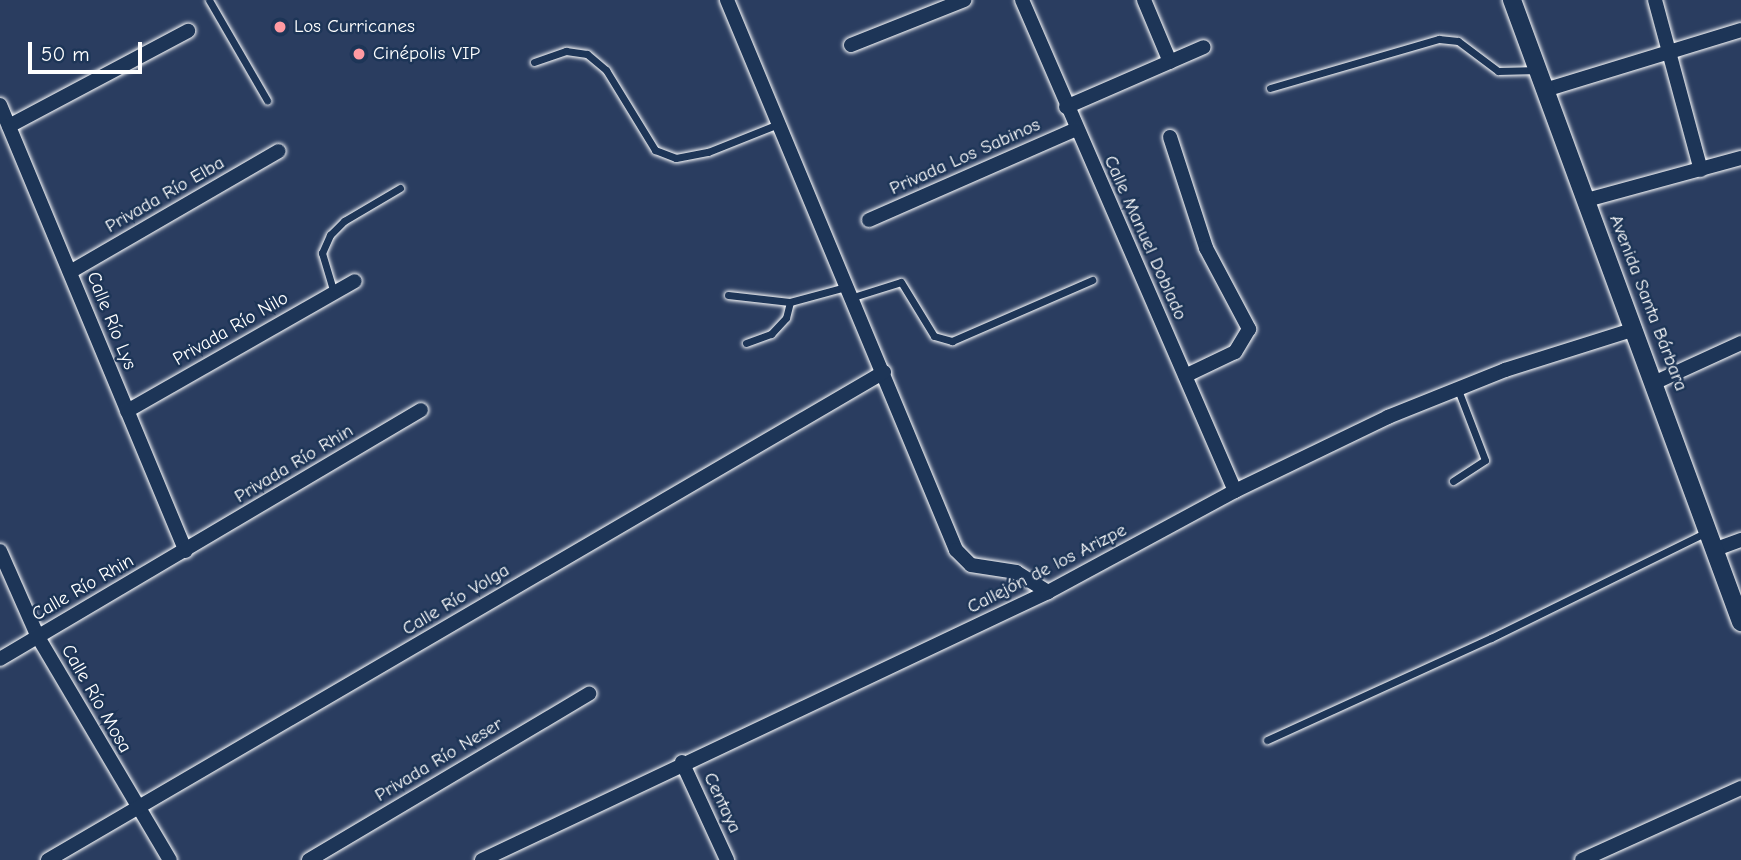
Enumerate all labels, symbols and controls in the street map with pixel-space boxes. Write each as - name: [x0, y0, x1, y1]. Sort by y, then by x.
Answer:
- place label: Los Curricanes: [294, 16, 415, 38]
- marker: Los Curricanes: [272, 19, 288, 35]
- scale bar: [32, 28, 145, 72]
- text: 50 m: [41, 42, 90, 66]
- place label: Cinépolis VIP: [373, 43, 480, 65]
- marker: Cinépolis VIP: [351, 46, 367, 62]
- street label: Privada Los Sabinos: [886, 114, 1044, 200]
- street label: Privada Río Elba: [101, 152, 229, 238]
- street label: Calle Manuel Doblado: [1098, 152, 1192, 324]
- street label: Avenida Santa Bárbara: [1604, 212, 1692, 394]
- street label: Calle Río Lys: [81, 269, 141, 373]
- street label: Privada Río Nilo: [169, 287, 293, 371]
- street label: Privada Río Rhin: [230, 420, 358, 508]
- street label: Callejón de los Arizpe: [964, 519, 1130, 619]
- street label: Calle Río Rhin: [28, 550, 138, 626]
- street label: Calle Río Volga: [398, 559, 514, 641]
- street label: Calle Río Mosa: [56, 641, 136, 757]
- street label: Privada Río Neser: [371, 713, 507, 807]
- street label: Centaya: [698, 769, 746, 837]

